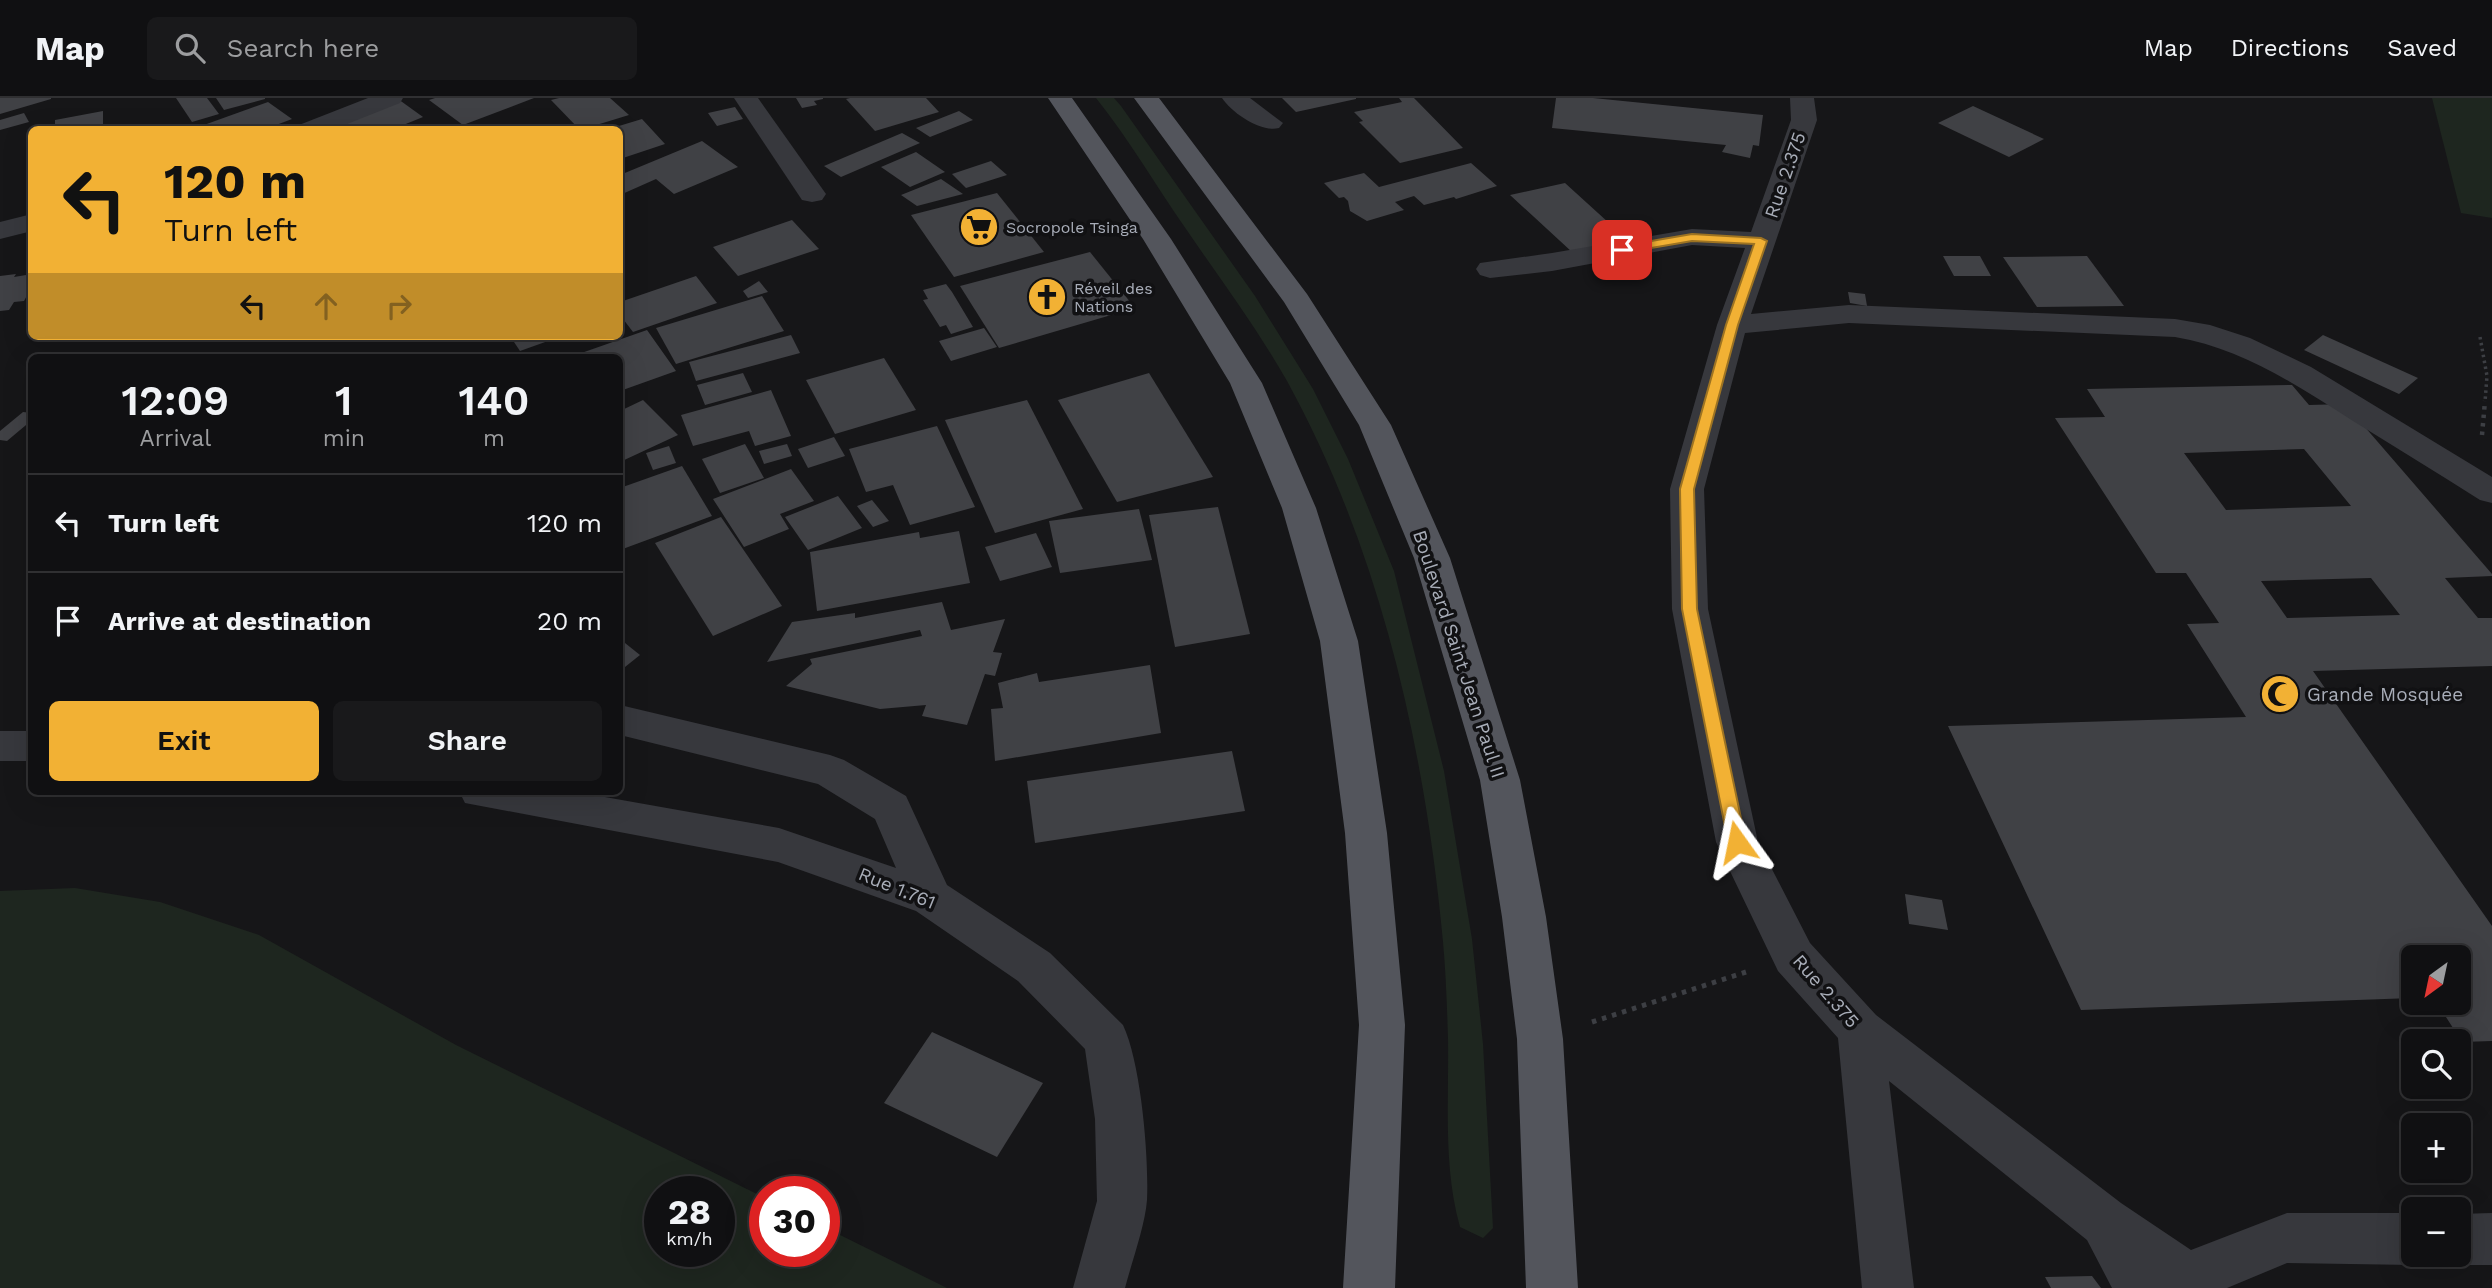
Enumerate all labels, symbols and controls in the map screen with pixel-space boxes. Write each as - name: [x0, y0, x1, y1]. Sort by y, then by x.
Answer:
- search box: [147, 17, 637, 80]
- text: Map: [35, 29, 105, 68]
- icon: search: [171, 29, 209, 67]
- text: Search here: [227, 33, 379, 63]
- text: Map: [2144, 34, 2193, 62]
- text: Directions: [2231, 34, 2349, 62]
- text: Saved: [2387, 34, 2457, 62]
- street label: Rue 2.375: [1760, 129, 1810, 221]
- text: 120 m: [164, 152, 306, 210]
- icon: left: [49, 154, 140, 245]
- supermarket icon: Socropole Tsinga: [958, 206, 1000, 248]
- text: Turn left: [164, 211, 297, 249]
- place label: Socropole Tsinga: [1006, 218, 1138, 237]
- pin: [1592, 220, 1652, 280]
- icon: arrive: [1603, 231, 1641, 269]
- church icon: Réveil des Nations: [1026, 276, 1068, 318]
- place label: Réveil des Nations: [1074, 279, 1153, 316]
- icon: left: [234, 287, 272, 325]
- icon: ahead: [307, 287, 345, 325]
- icon: right: [380, 287, 418, 325]
- text: 12:09: [122, 376, 229, 425]
- text: 1: [335, 376, 353, 425]
- text: 140: [459, 376, 529, 425]
- text: Arrival: [139, 425, 211, 452]
- text: min: [323, 425, 365, 452]
- text: m: [483, 425, 505, 452]
- icon: left: [49, 504, 87, 542]
- text: Turn left: [108, 508, 219, 538]
- text: 120 m: [527, 508, 602, 538]
- street label: Boulevard Saint Jean Paul II: [1408, 527, 1510, 781]
- icon: arrive: [49, 602, 87, 640]
- text: Arrive at destination: [108, 606, 371, 636]
- text: 20 m: [537, 606, 602, 636]
- mosque icon: Grande Mosquée: [2259, 673, 2301, 715]
- place label: Grande Mosquée: [2307, 683, 2463, 706]
- button: Exit: [49, 701, 319, 781]
- button: Share: [333, 701, 602, 781]
- position arrow: [1700, 805, 1774, 879]
- street label: Rue 1.761: [855, 862, 939, 914]
- north arrow: [2401, 945, 2471, 1015]
- map controls: [2401, 945, 2471, 1267]
- street label: Rue 2.375: [1788, 950, 1864, 1032]
- button: search: [2401, 1029, 2471, 1099]
- button: +: [2401, 1113, 2471, 1183]
- speed limit sign: 30: [749, 1176, 840, 1267]
- text: 28: [668, 1191, 711, 1233]
- button: −: [2401, 1197, 2471, 1267]
- text: km/h: [666, 1228, 713, 1249]

